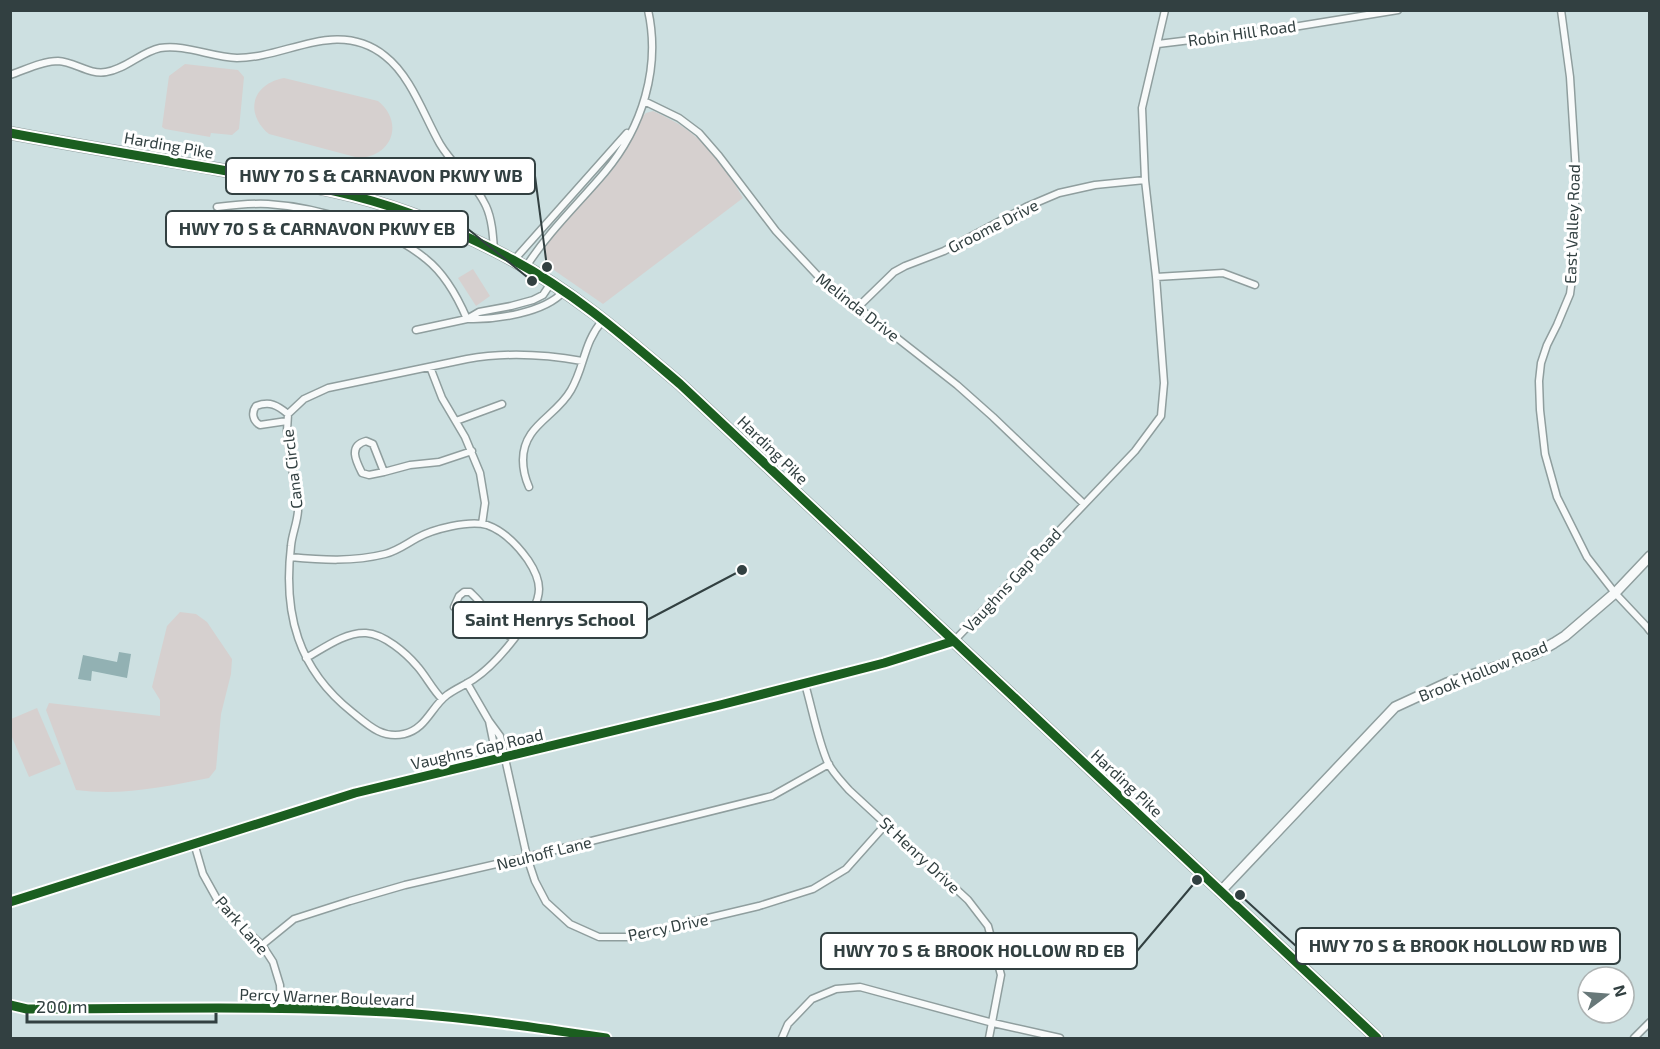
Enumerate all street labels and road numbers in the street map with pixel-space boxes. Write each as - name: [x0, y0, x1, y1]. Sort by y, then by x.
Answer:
- street label: Robin Hill Road: [1187, 16, 1297, 49]
- street label: Harding Pike: [123, 127, 215, 162]
- street label: East Valley Road: [1560, 164, 1583, 284]
- street label: Groome Drive: [945, 195, 1041, 256]
- street label: Melinda Drive: [813, 268, 904, 345]
- street label: Harding Pike: [734, 411, 813, 488]
- street label: Cana Circle: [277, 428, 306, 510]
- street label: Vaughns Gap Road: [959, 524, 1065, 635]
- street label: Brook Hollow Road: [1416, 636, 1550, 705]
- street label: Vaughns Gap Road: [409, 724, 545, 773]
- street label: Harding Pike: [1088, 745, 1167, 820]
- street label: St Henry Drive: [876, 812, 965, 897]
- street label: Neuhoff Lane: [494, 832, 593, 873]
- street label: Park Lane: [212, 892, 273, 958]
- street label: Percy Drive: [626, 909, 710, 944]
- street label: Percy Warner Boulevard: [239, 984, 415, 1009]

